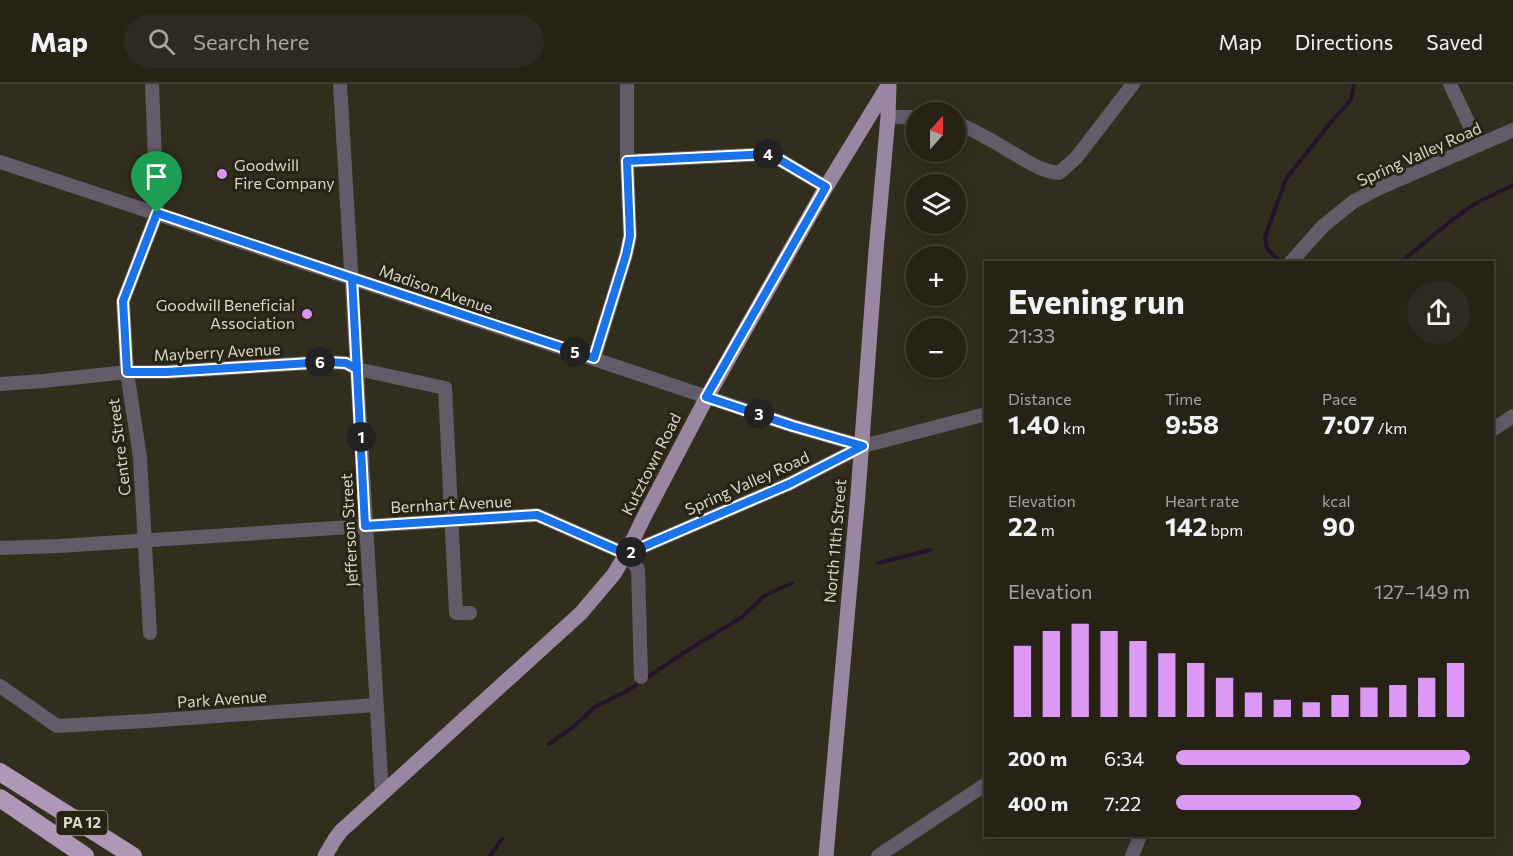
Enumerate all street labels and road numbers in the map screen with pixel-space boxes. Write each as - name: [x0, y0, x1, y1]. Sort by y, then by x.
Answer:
- street label: Spring Valley Road: [1354, 118, 1484, 189]
- street label: Madison Avenue: [377, 260, 496, 317]
- street label: Mayberry Avenue: [153, 339, 281, 364]
- street label: Centre Street: [103, 397, 134, 497]
- street label: Kutztown Road: [617, 410, 684, 518]
- street label: Spring Valley Road: [682, 447, 812, 518]
- street label: Jefferson Street: [336, 472, 361, 587]
- street label: North 11th Street: [820, 478, 849, 604]
- street label: Bernhart Avenue: [390, 491, 512, 516]
- street label: Park Avenue: [176, 686, 267, 711]
- road number: PA 12: [56, 811, 107, 835]

